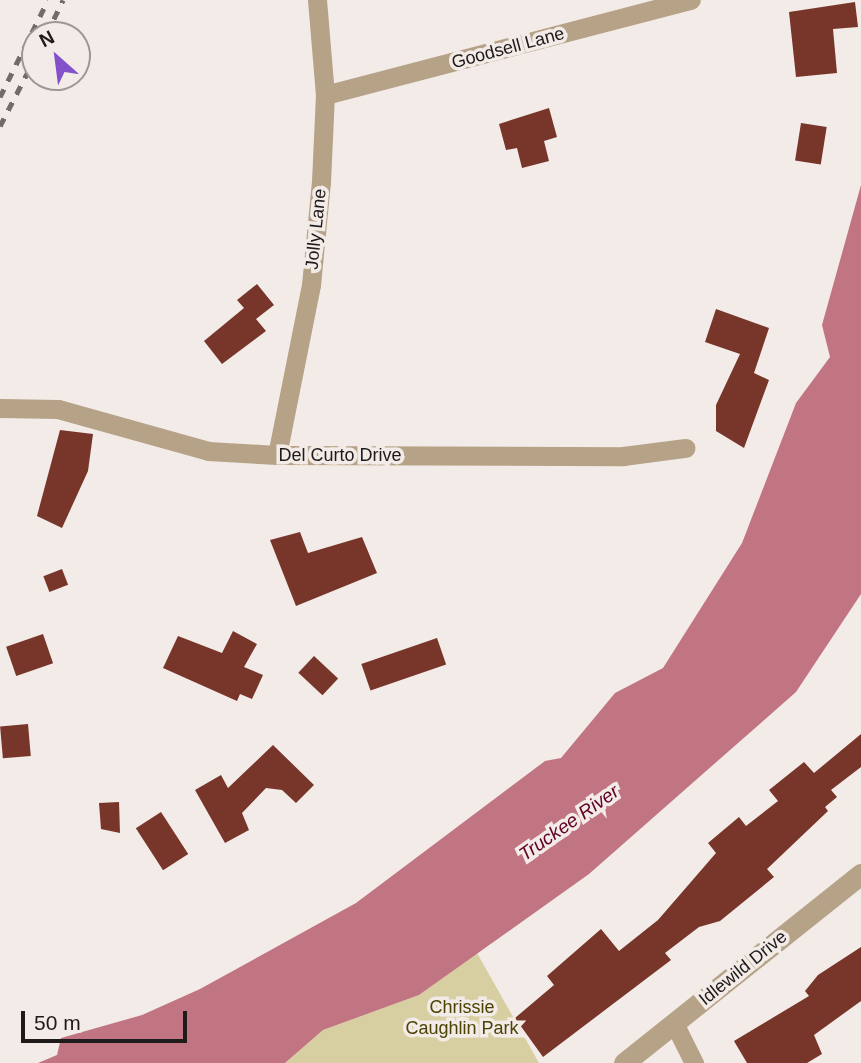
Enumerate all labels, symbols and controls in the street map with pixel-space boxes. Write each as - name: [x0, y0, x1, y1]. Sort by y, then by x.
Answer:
- north arrow: [21, 21, 91, 91]
- street label: Goodsell Lane: [449, 23, 567, 73]
- text: N: [36, 26, 58, 51]
- street label: Jolly Lane: [301, 188, 331, 270]
- street label: Del Curto Drive: [278, 444, 402, 466]
- water label: Truckee River: [515, 780, 623, 866]
- street label: Idlewild Drive: [695, 926, 791, 1010]
- scale bar: [24, 996, 191, 1040]
- park label: Chrissie Caughlin Park: [405, 997, 519, 1040]
- text: 50 m: [34, 1011, 81, 1034]

